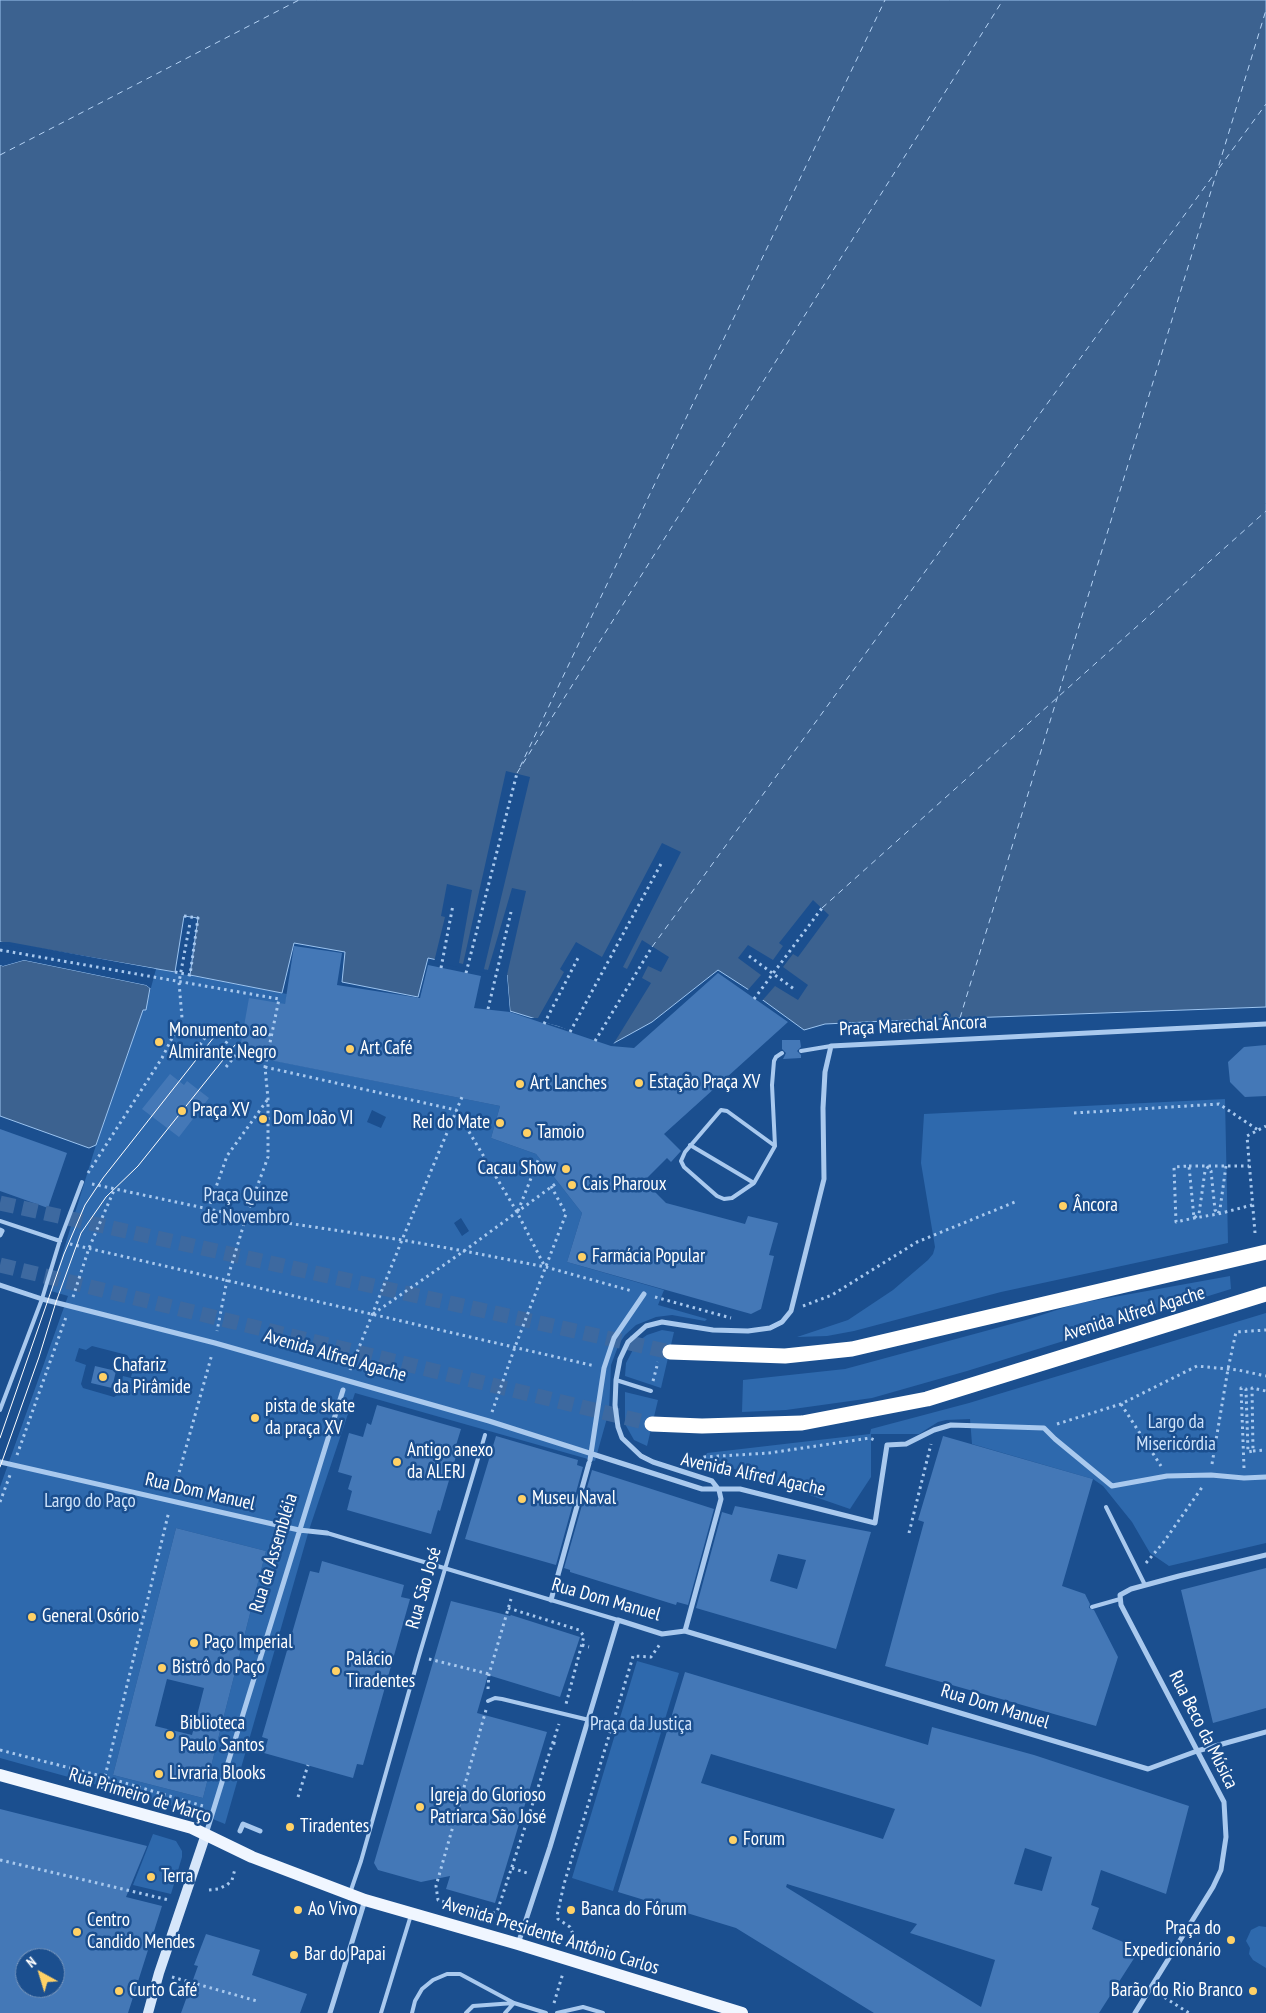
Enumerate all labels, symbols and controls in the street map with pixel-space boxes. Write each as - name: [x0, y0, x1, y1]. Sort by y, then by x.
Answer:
- street label: Praça Marechal Âncora: [839, 1011, 987, 1041]
- place label: Monumento ao Almirante Negro: [169, 1020, 277, 1064]
- marker: Monumento ao Almirante Negro: [153, 1036, 165, 1048]
- place label: Art Café: [360, 1038, 413, 1060]
- marker: Art Café: [344, 1043, 356, 1055]
- place label: Estação Praça XV: [649, 1072, 760, 1094]
- place label: Art Lanches: [530, 1073, 607, 1095]
- marker: Estação Praça XV: [633, 1077, 645, 1089]
- marker: Art Lanches: [514, 1078, 526, 1090]
- place label: Praça XV: [192, 1100, 249, 1122]
- marker: Praça XV: [176, 1105, 188, 1117]
- place label: Dom João VI: [273, 1108, 353, 1130]
- place label: Rei do Mate: [413, 1112, 490, 1134]
- marker: Dom João VI: [257, 1113, 269, 1125]
- marker: Rei do Mate: [494, 1117, 506, 1129]
- place label: Tamoio: [537, 1122, 584, 1144]
- marker: Tamoio: [521, 1127, 533, 1139]
- place label: Cacau Show: [478, 1158, 556, 1180]
- marker: Cacau Show: [560, 1163, 572, 1175]
- place label: Cais Pharoux: [582, 1174, 667, 1196]
- marker: Cais Pharoux: [566, 1179, 578, 1191]
- park label: Praça Quinze de Novembro: [202, 1185, 290, 1229]
- place label: Âncora: [1073, 1195, 1118, 1217]
- marker: Âncora: [1057, 1200, 1069, 1212]
- place label: Farmácia Popular: [592, 1246, 705, 1268]
- marker: Farmácia Popular: [576, 1251, 588, 1263]
- street label: Avenida Alfred Agache: [1060, 1282, 1208, 1346]
- street label: Avenida Alfred Agache: [261, 1325, 409, 1387]
- place label: Chafariz da Pirâmide: [113, 1355, 191, 1399]
- marker: Chafariz da Pirâmide: [97, 1371, 109, 1383]
- place label: pista de skate da praça XV: [265, 1396, 355, 1440]
- marker: pista de skate da praça XV: [249, 1412, 261, 1424]
- park label: Largo da Misericórdia: [1136, 1412, 1216, 1456]
- place label: Antigo anexo da ALERJ: [407, 1440, 493, 1484]
- street label: Avenida Alfred Agache: [679, 1449, 827, 1501]
- marker: Antigo anexo da ALERJ: [391, 1456, 403, 1468]
- street label: Rua Dom Manuel: [143, 1468, 257, 1516]
- place label: Museu Naval: [532, 1488, 616, 1510]
- park label: Largo do Paço: [44, 1491, 136, 1513]
- street label: Rua da Assembléia: [245, 1491, 303, 1615]
- marker: Museu Naval: [516, 1493, 528, 1505]
- street label: Rua São José: [401, 1544, 447, 1632]
- street label: Rua Dom Manuel: [549, 1574, 663, 1626]
- place label: General Osório: [42, 1606, 139, 1628]
- marker: General Osório: [26, 1611, 38, 1623]
- place label: Paço Imperial: [204, 1632, 293, 1654]
- marker: Paço Imperial: [188, 1637, 200, 1649]
- place label: Palácio Tiradentes: [346, 1649, 415, 1693]
- place label: Bistrô do Paço: [172, 1657, 265, 1679]
- marker: Bistrô do Paço: [156, 1662, 168, 1674]
- marker: Palácio Tiradentes: [330, 1665, 342, 1677]
- street label: Rua Beco da Música: [1163, 1667, 1243, 1793]
- street label: Rua Dom Manuel: [938, 1680, 1052, 1734]
- place label: Biblioteca Paulo Santos: [180, 1713, 264, 1757]
- park label: Praça da Justiça: [590, 1714, 692, 1736]
- marker: Biblioteca Paulo Santos: [164, 1729, 176, 1741]
- street label: Rua Primeiro de Março: [66, 1763, 214, 1829]
- place label: Livraria Blooks: [169, 1763, 266, 1785]
- marker: Livraria Blooks: [153, 1768, 165, 1780]
- place label: Igreja do Glorioso Patriarca São José: [430, 1785, 546, 1829]
- marker: Igreja do Glorioso Patriarca São José: [414, 1801, 426, 1813]
- place label: Tiradentes: [300, 1816, 369, 1838]
- marker: Tiradentes: [284, 1821, 296, 1833]
- place label: Forum: [743, 1829, 785, 1851]
- marker: Forum: [727, 1834, 739, 1846]
- place label: Terra: [161, 1866, 193, 1888]
- marker: Terra: [145, 1871, 157, 1883]
- street label: Avenida Presidente Antônio Carlos: [440, 1892, 662, 1980]
- place label: Ao Vivo: [308, 1899, 358, 1921]
- place label: Banca do Fórum: [581, 1899, 687, 1921]
- marker: Ao Vivo: [292, 1904, 304, 1916]
- marker: Banca do Fórum: [565, 1904, 577, 1916]
- place label: Centro Candido Mendes: [87, 1910, 195, 1954]
- place label: Praça do Expedicionário: [1124, 1918, 1221, 1962]
- marker: Centro Candido Mendes: [71, 1926, 83, 1938]
- marker: Praça do Expedicionário: [1225, 1934, 1237, 1946]
- place label: Bar do Papai: [304, 1944, 386, 1966]
- north arrow: [15, 1948, 65, 1998]
- marker: Bar do Papai: [288, 1949, 300, 1961]
- text: N: [23, 1953, 40, 1971]
- place label: Curto Café: [129, 1980, 197, 2002]
- place label: Barão do Rio Branco: [1111, 1980, 1243, 2002]
- marker: Curto Café: [113, 1985, 125, 1997]
- marker: Barão do Rio Branco: [1247, 1985, 1259, 1997]

